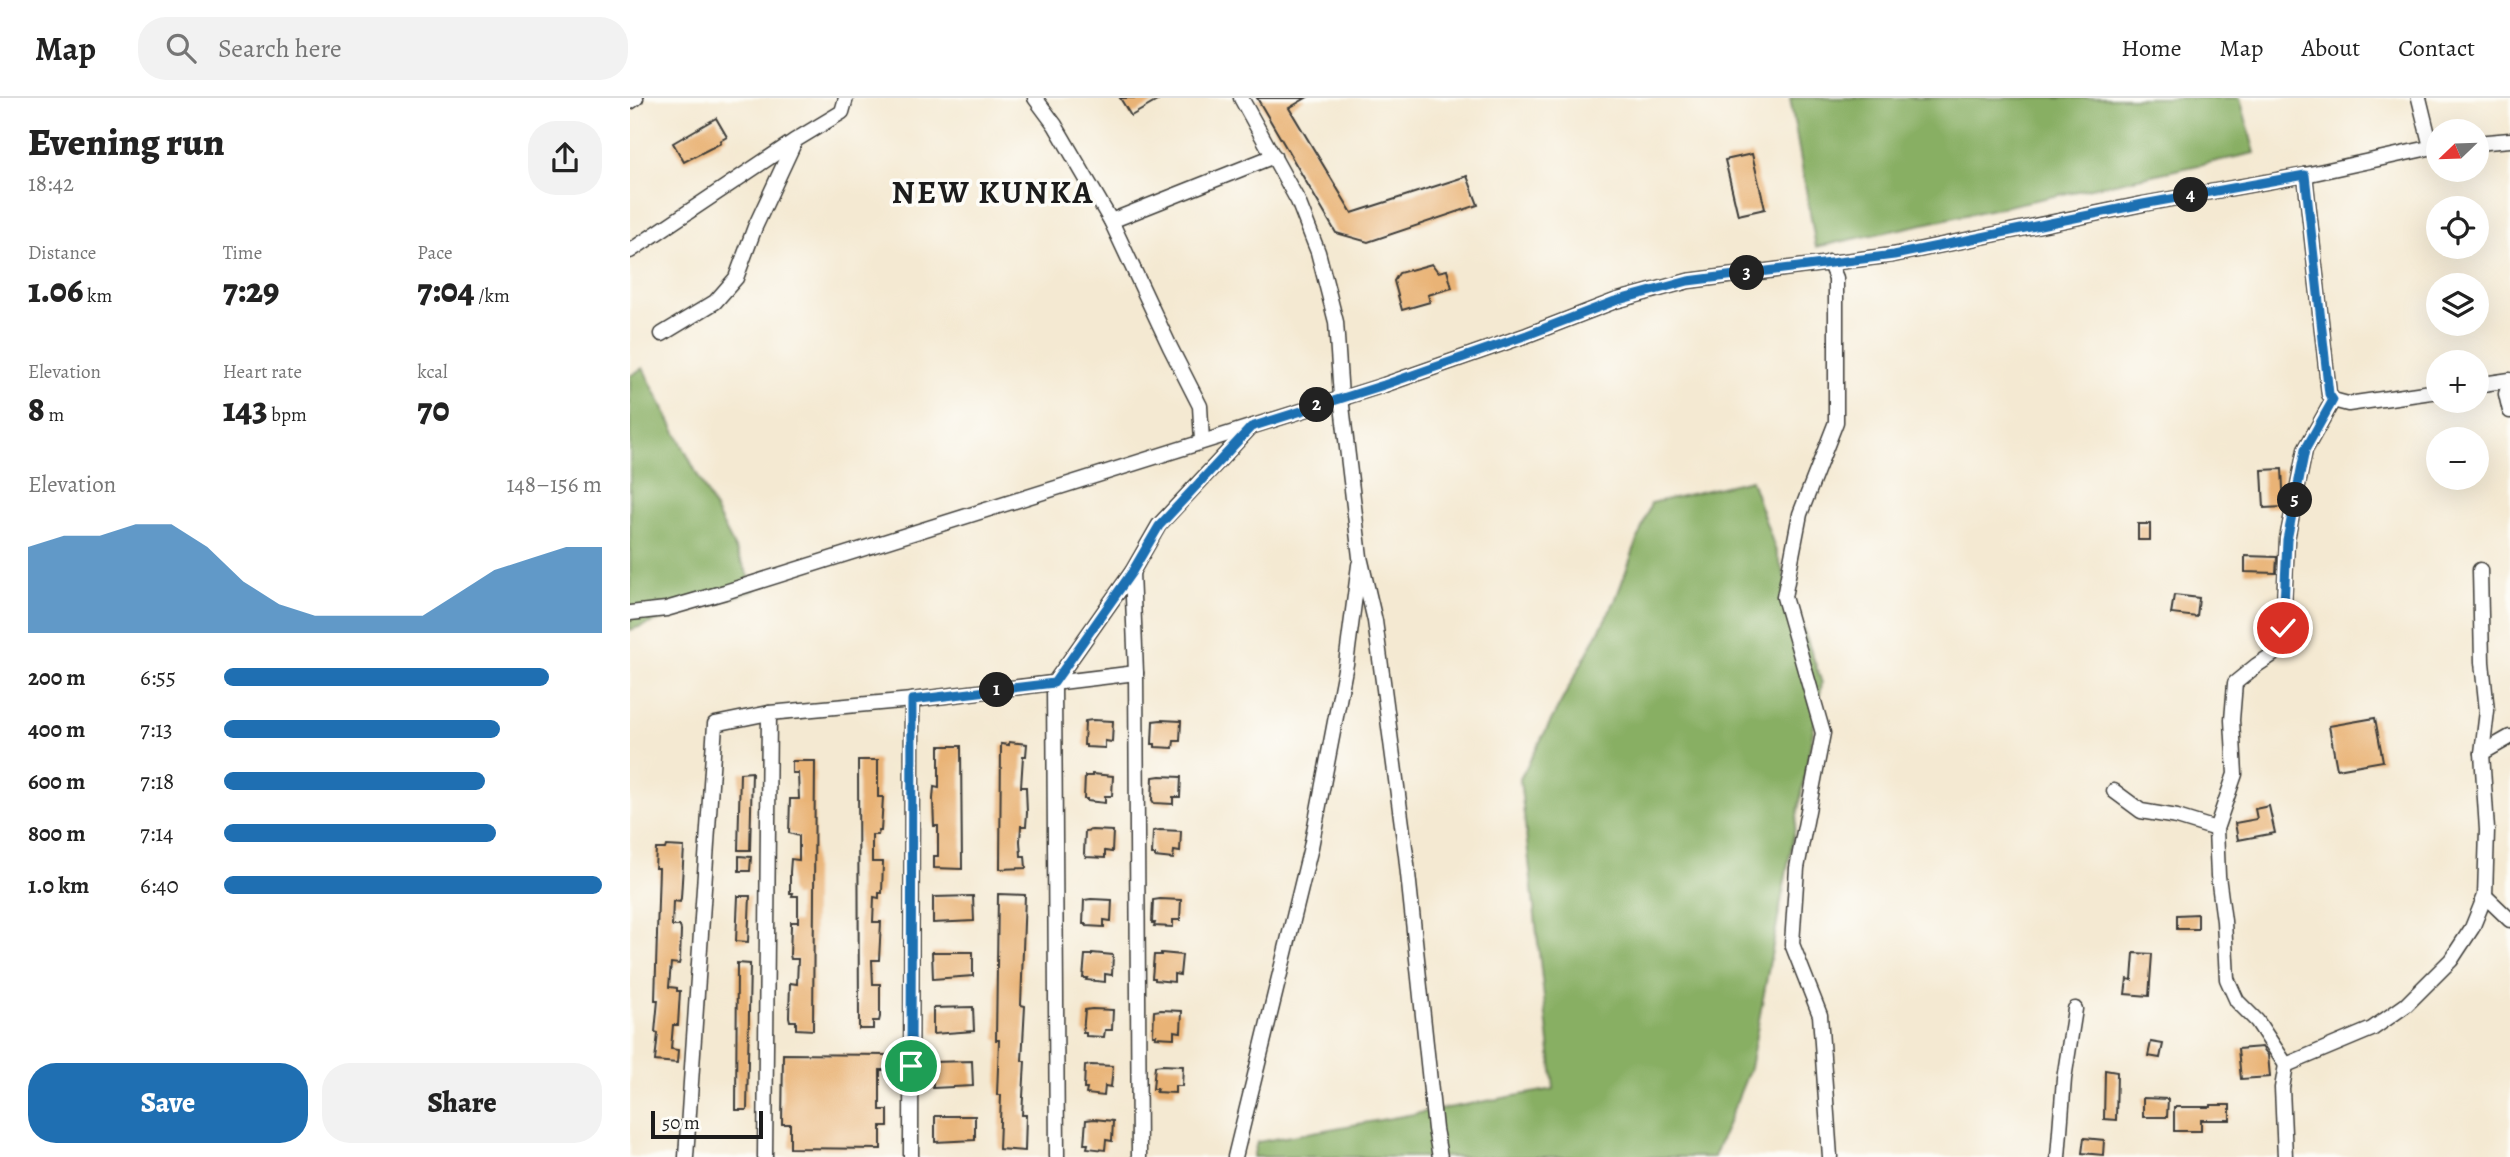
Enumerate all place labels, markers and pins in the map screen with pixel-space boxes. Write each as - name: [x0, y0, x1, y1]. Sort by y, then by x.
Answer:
- pin: 4: [2174, 178, 2208, 212]
- pin: 3: [1730, 256, 1764, 290]
- pin: 2: [1300, 388, 1334, 422]
- pin: 5: [2278, 482, 2312, 518]
- pin: [2253, 598, 2313, 658]
- pin: 1: [980, 672, 1014, 708]
- pin: [881, 1036, 941, 1096]

